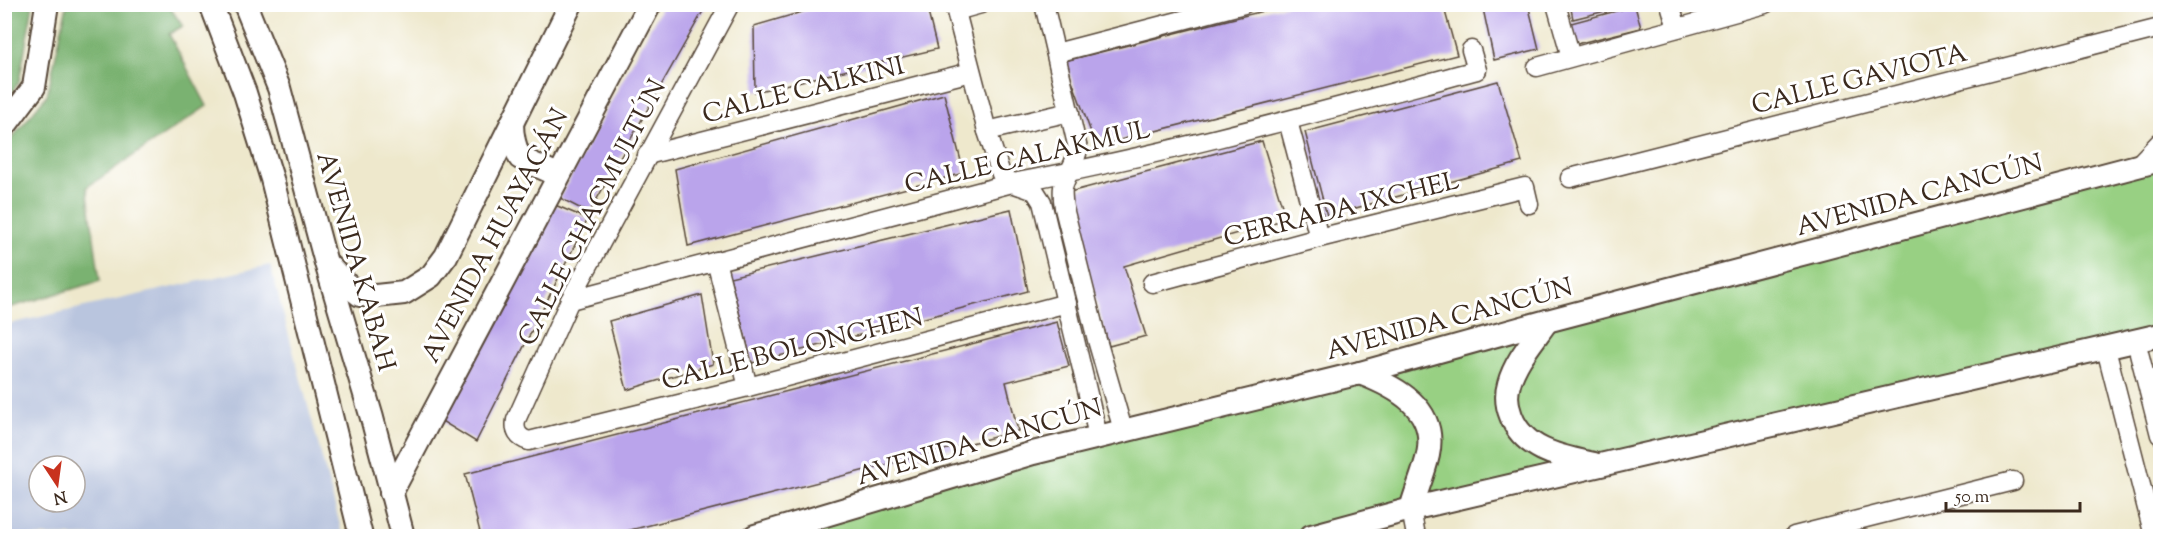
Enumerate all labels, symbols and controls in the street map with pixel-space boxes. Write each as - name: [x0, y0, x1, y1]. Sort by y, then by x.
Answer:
- street label: CALLE GAVIOTA: [1748, 36, 1971, 125]
- street label: CALLE CALKINI: [699, 48, 909, 134]
- street label: CALLE CHACMULTÚN: [510, 73, 677, 353]
- street label: AVENIDA HUAYACÁN: [413, 102, 579, 370]
- street label: CALLE CALAKMUL: [901, 112, 1154, 205]
- street label: AVENIDA CANCÚN: [1792, 146, 2047, 247]
- street label: AVENIDA KABAH: [306, 148, 404, 376]
- street label: CERRADA IXCHEL: [1220, 163, 1463, 258]
- street label: AVENIDA CANCÚN: [1322, 270, 1577, 371]
- street label: CALLE BOLONCHEN: [658, 300, 927, 401]
- street label: AVENIDA CANCÚN: [853, 391, 1107, 496]
- north arrow: [27, 454, 87, 514]
- scale bar: [1946, 475, 2080, 513]
- text: N: [51, 484, 69, 509]
- text: 50 m: [1954, 485, 1990, 511]

